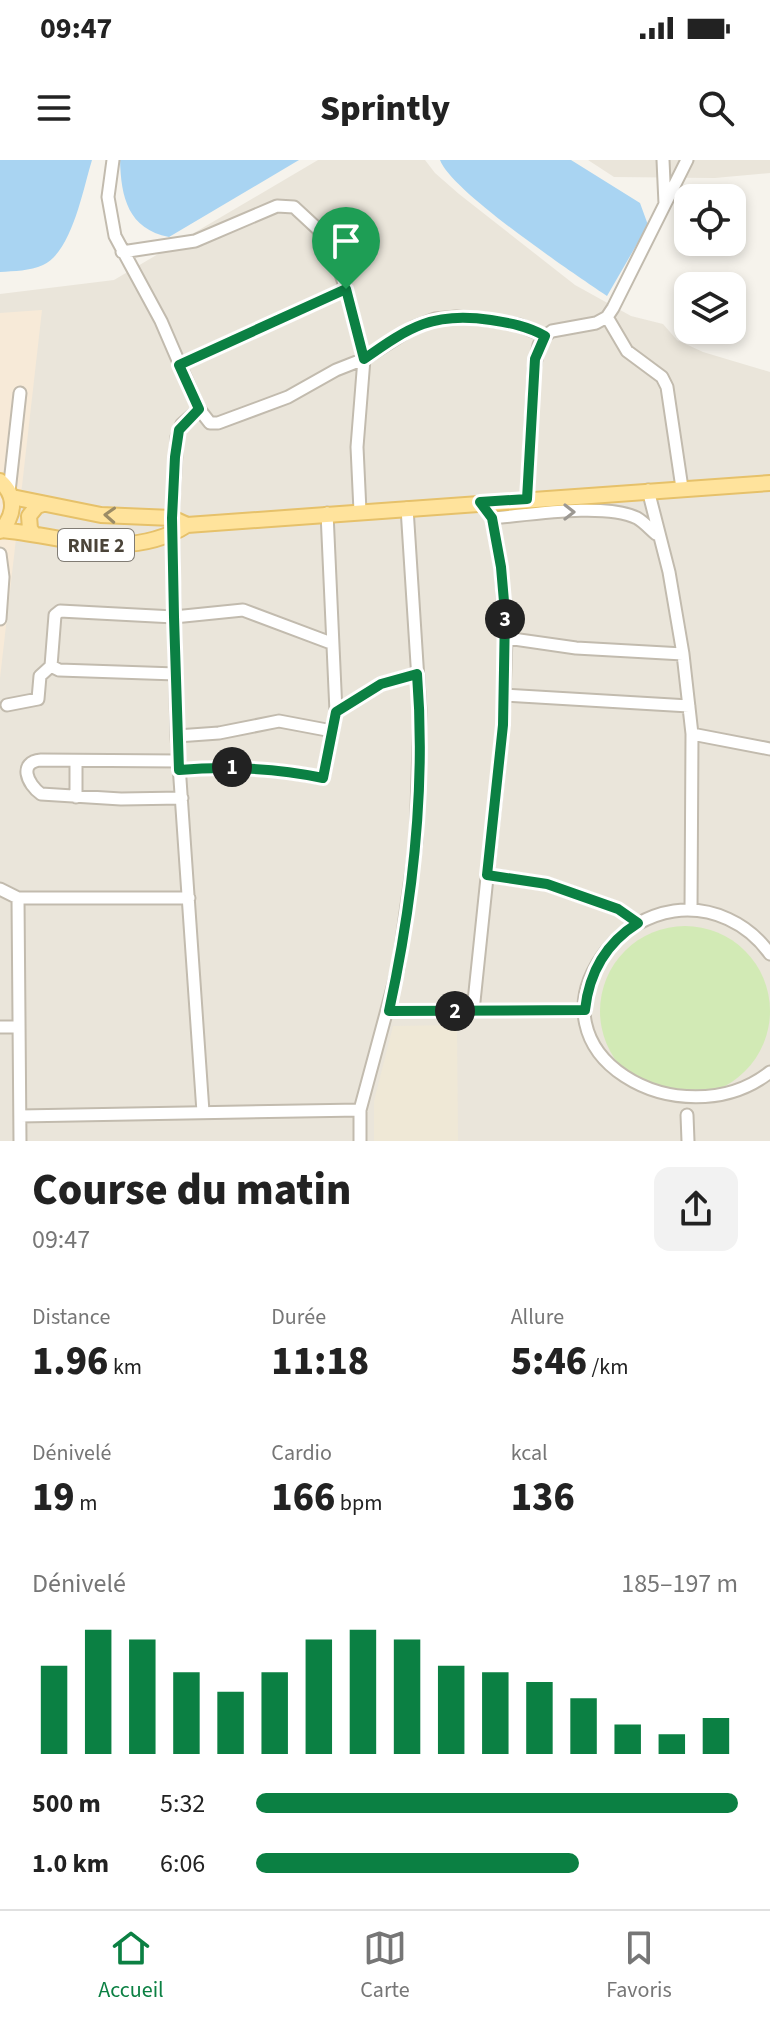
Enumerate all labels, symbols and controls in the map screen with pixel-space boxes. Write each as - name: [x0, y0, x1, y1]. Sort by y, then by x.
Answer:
- text: 09:47: [40, 7, 112, 50]
- text: Sprintly: [320, 83, 450, 134]
- icon: menu: [32, 86, 76, 130]
- icon: search: [694, 86, 738, 130]
- map controls: [674, 184, 746, 344]
- button: locate: [674, 184, 746, 256]
- pin: [312, 207, 380, 289]
- icon: arrive: [324, 219, 368, 263]
- button: layers: [674, 272, 746, 344]
- one-way arrow: [563, 503, 576, 521]
- one-way arrow: [103, 507, 116, 524]
- road number: RNIE 2: [58, 529, 134, 561]
- pin: 3: [485, 599, 525, 639]
- text: 3: [499, 603, 511, 635]
- pin: 1: [212, 747, 252, 787]
- text: 1: [226, 751, 238, 783]
- pin: 2: [435, 991, 475, 1031]
- text: 2: [449, 995, 461, 1027]
- text: Course du matin: [32, 1159, 351, 1222]
- button: share: [654, 1167, 738, 1251]
- text: 09:47: [32, 1221, 90, 1258]
- text: Distance: [32, 1301, 110, 1333]
- text: Durée: [271, 1301, 326, 1333]
- text: Allure: [511, 1301, 564, 1333]
- text: 1.96: [32, 1333, 108, 1390]
- text: 11:18: [271, 1333, 369, 1390]
- text: 5:46: [511, 1333, 587, 1390]
- text: km: [108, 1351, 142, 1383]
- text: /km: [587, 1351, 628, 1383]
- text: Dénivelé: [32, 1437, 112, 1469]
- text: Cardio: [271, 1437, 332, 1469]
- text: kcal: [511, 1437, 548, 1469]
- text: 19: [32, 1469, 75, 1526]
- text: 166: [271, 1469, 335, 1526]
- text: 136: [511, 1469, 575, 1526]
- text: m: [75, 1487, 97, 1519]
- text: bpm: [335, 1487, 382, 1519]
- text: Dénivelé: [32, 1565, 126, 1602]
- text: 185–197 m: [621, 1565, 738, 1602]
- text: 500 m: [32, 1785, 101, 1822]
- text: 5:32: [160, 1785, 205, 1822]
- text: 1.0 km: [32, 1845, 109, 1882]
- text: 6:06: [160, 1845, 205, 1882]
- tab: Accueil: [98, 1926, 164, 2006]
- tab: Carte: [360, 1926, 410, 2006]
- tab: Favoris: [606, 1926, 672, 2006]

